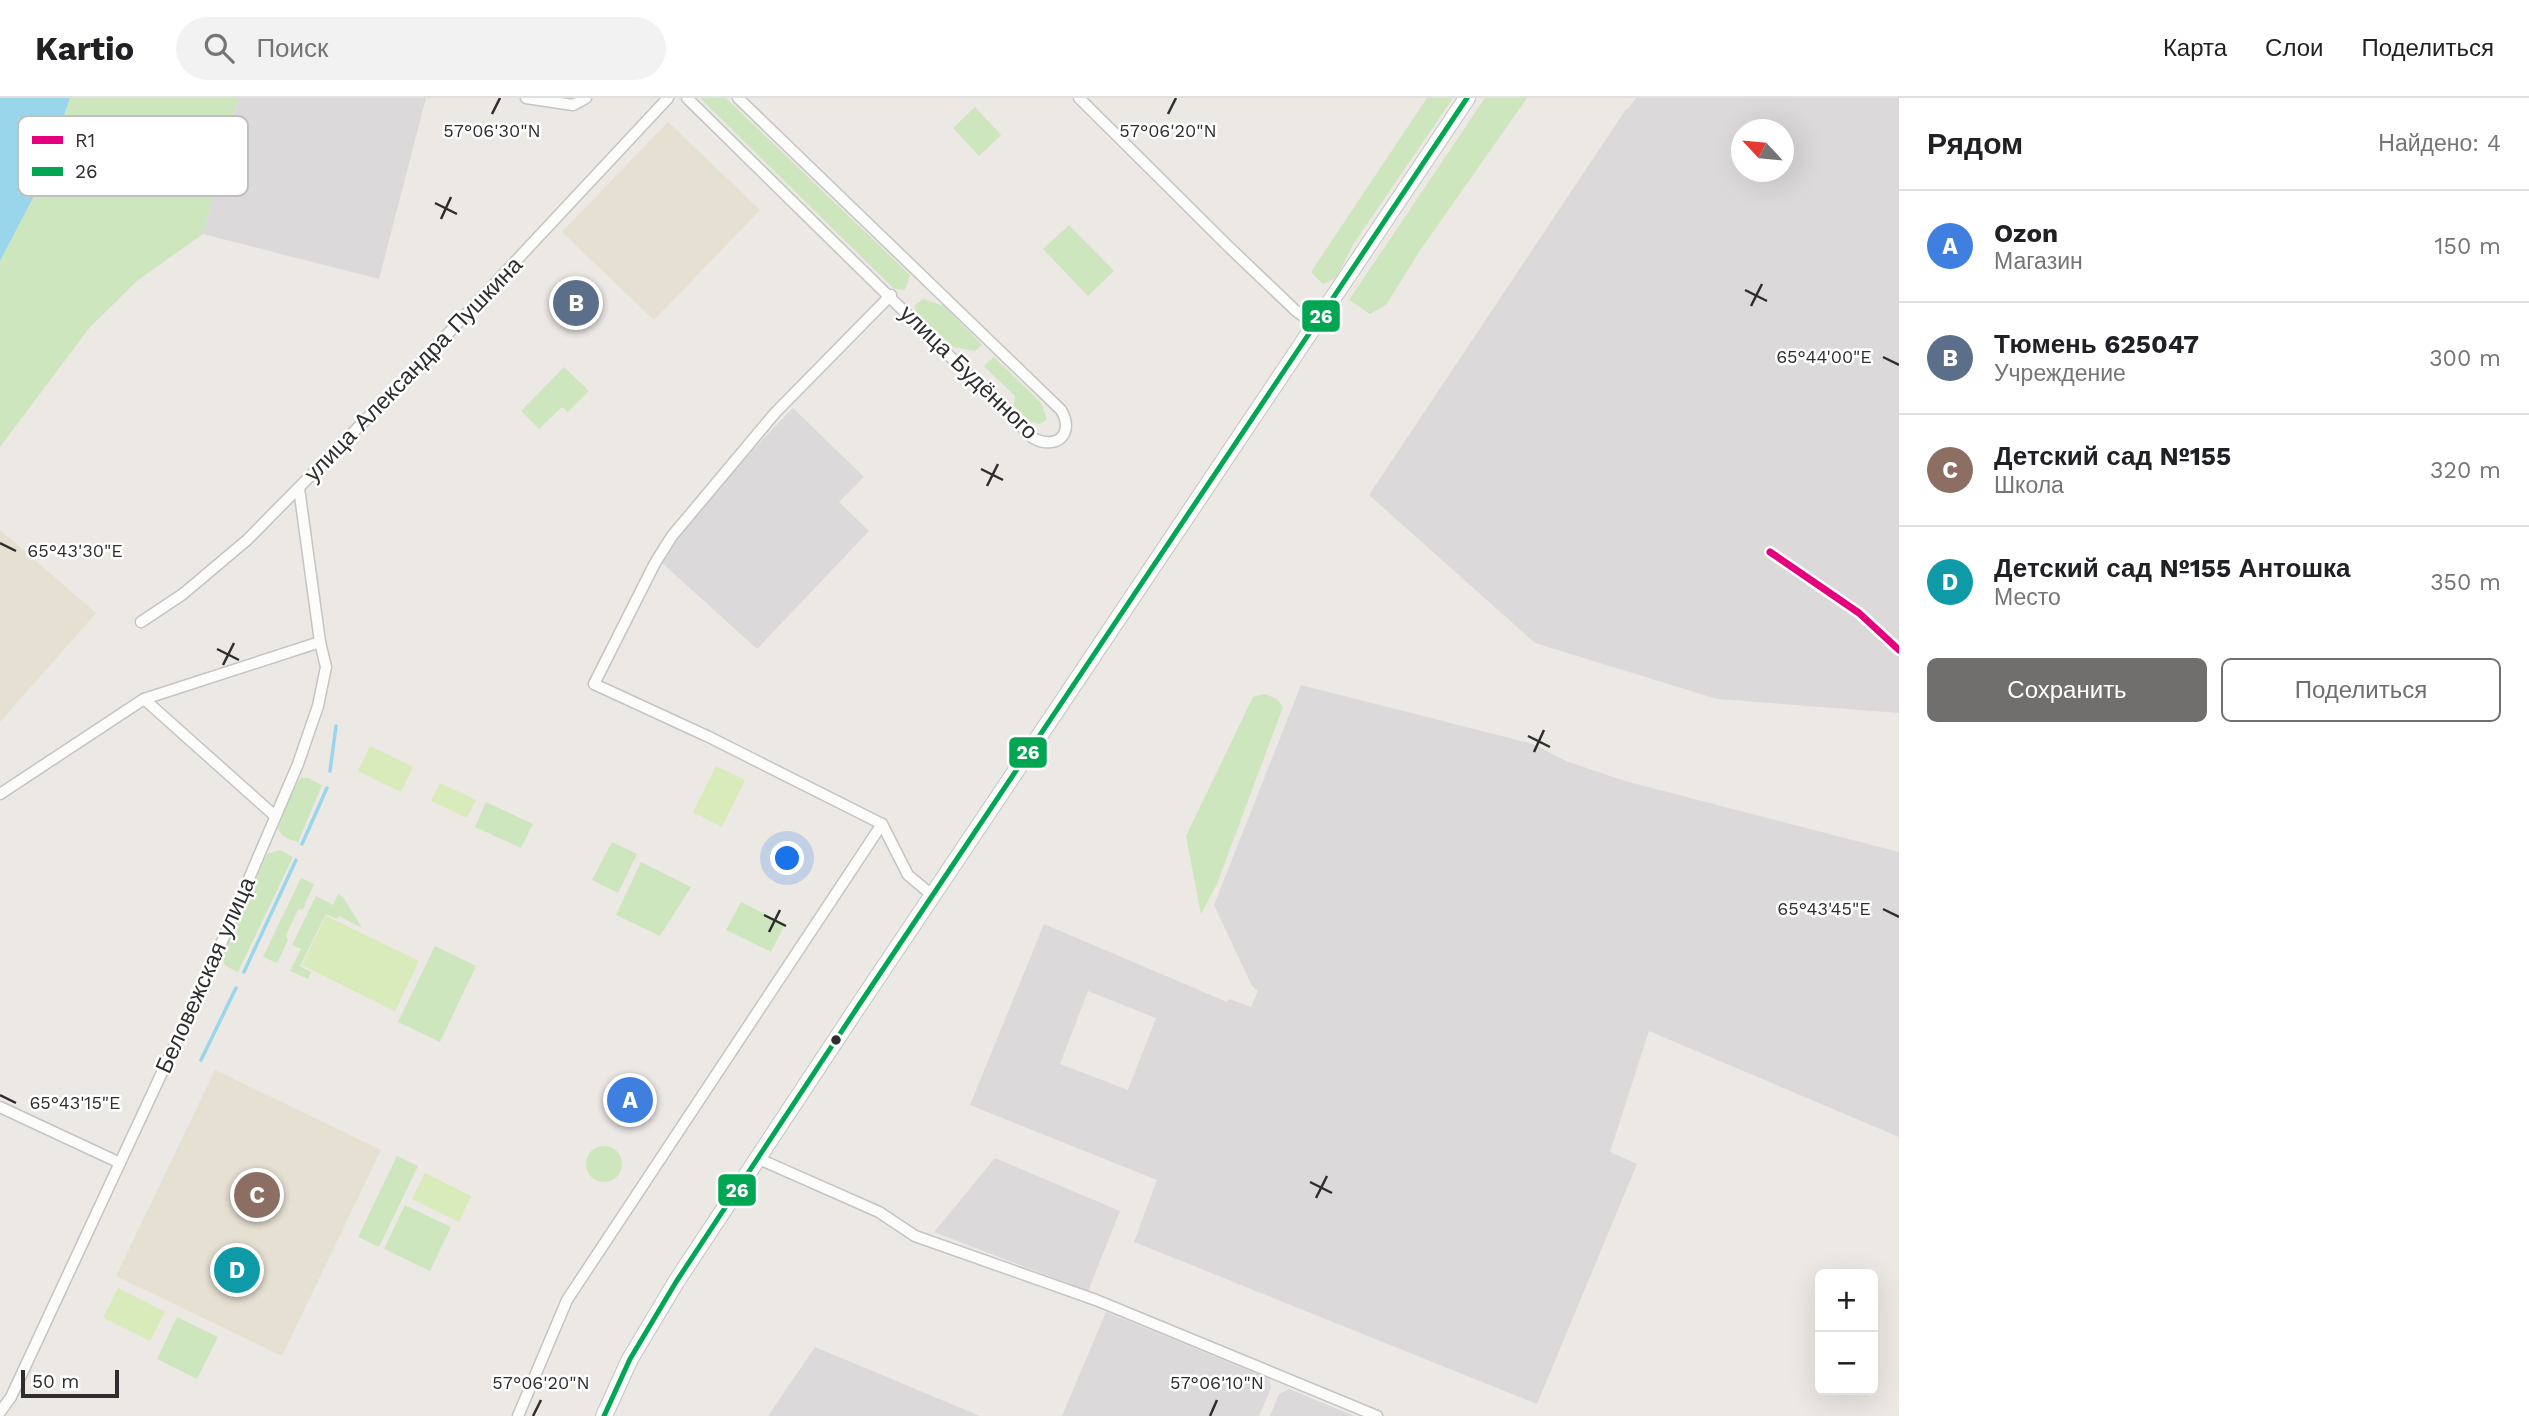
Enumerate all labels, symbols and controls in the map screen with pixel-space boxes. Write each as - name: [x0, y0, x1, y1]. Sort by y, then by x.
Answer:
- search box: [176, 17, 666, 80]
- text: Kartio: [35, 29, 134, 68]
- icon: search: [200, 29, 238, 67]
- text: Поиск: [256, 33, 328, 63]
- text: Карта: [2163, 34, 2227, 62]
- text: Слои: [2265, 34, 2323, 62]
- text: Поделиться: [2361, 34, 2494, 62]
- legend: [18, 116, 248, 196]
- north arrow: [1731, 119, 1794, 182]
- text: 57°06'30"N: [443, 120, 541, 141]
- text: 57°06'20"N: [1119, 120, 1217, 141]
- text: Рядом: [1927, 126, 2023, 161]
- text: R1: [75, 129, 95, 152]
- text: Найдено: 4: [2378, 130, 2501, 157]
- text: 26: [75, 160, 98, 183]
- text: Ozon: [1994, 218, 2058, 248]
- text: A: [1942, 233, 1958, 260]
- text: 150 m: [2435, 233, 2501, 260]
- text: Магазин: [1994, 248, 2083, 275]
- street label: улица Александра Пушкина: [299, 251, 528, 487]
- pin: B: [553, 277, 599, 329]
- line badge: 26: [1301, 299, 1341, 333]
- street label: улица Будённого: [894, 300, 1043, 445]
- text: 26: [1309, 305, 1333, 328]
- text: Тюмень 625047: [1994, 329, 2199, 359]
- text: B: [1942, 345, 1958, 372]
- text: 300 m: [2429, 345, 2501, 372]
- text: 65°44'00"E: [1776, 346, 1872, 367]
- text: Учреждение: [1994, 360, 2126, 387]
- text: Детский сад №155: [1994, 441, 2231, 471]
- text: C: [1942, 457, 1958, 484]
- text: 320 m: [2430, 457, 2501, 484]
- text: Школа: [1994, 472, 2064, 499]
- text: 65°43'30"E: [27, 540, 123, 561]
- text: Детский сад №155 Антошка: [1994, 553, 2351, 583]
- text: D: [1942, 569, 1958, 596]
- text: 350 m: [2430, 569, 2501, 596]
- text: Место: [1994, 584, 2061, 611]
- button: Сохранить: [1927, 658, 2207, 722]
- button: Поделиться: [2221, 658, 2501, 722]
- line badge: 26: [1008, 736, 1048, 769]
- text: 26: [1016, 741, 1040, 764]
- your location: [770, 841, 804, 875]
- street label: Беловежская улица: [150, 873, 261, 1077]
- text: 65°43'45"E: [1777, 898, 1871, 919]
- unlabelled marker: [829, 1033, 843, 1047]
- pin: A: [607, 1074, 653, 1126]
- text: 65°43'15"E: [29, 1092, 121, 1113]
- pin: C: [234, 1169, 280, 1221]
- line badge: 26: [717, 1173, 757, 1207]
- text: 26: [725, 1179, 749, 1202]
- pin: D: [214, 1244, 260, 1296]
- map controls: [1815, 1269, 1878, 1395]
- button: +: [1815, 1269, 1878, 1332]
- button: −: [1815, 1332, 1878, 1395]
- scale bar: [21, 1367, 119, 1399]
- text: 50 m: [32, 1370, 79, 1393]
- text: 57°06'20"N: [492, 1372, 590, 1393]
- text: 57°06'10"N: [1170, 1372, 1264, 1393]

